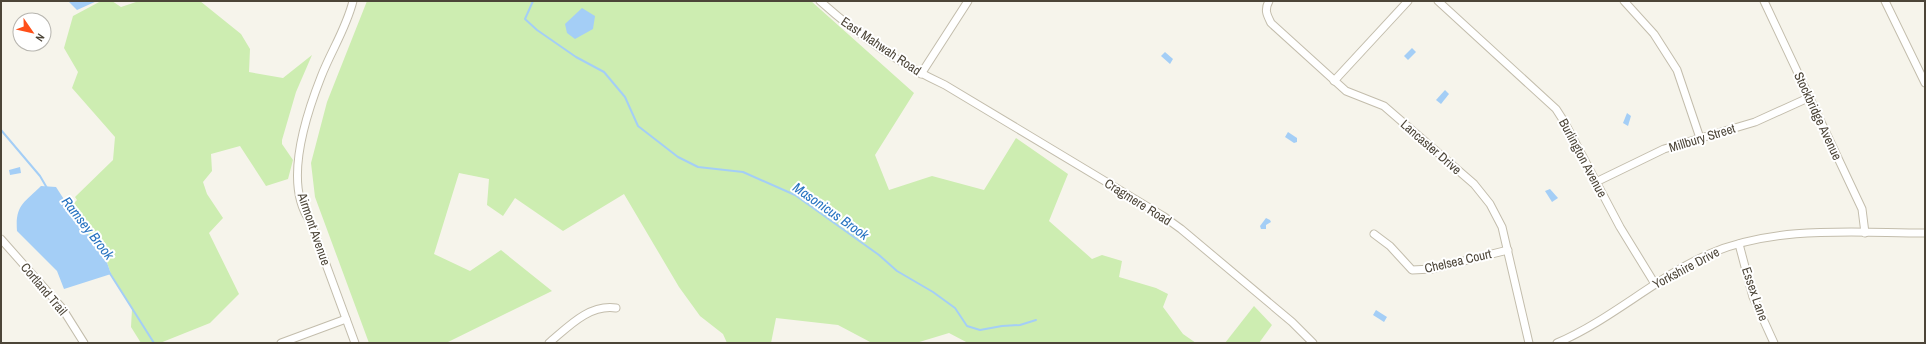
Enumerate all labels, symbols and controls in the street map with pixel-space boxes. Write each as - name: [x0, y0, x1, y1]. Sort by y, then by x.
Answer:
- north arrow: [12, 12, 52, 52]
- street label: East Mahwah Road: [838, 13, 924, 79]
- text: N: [33, 31, 48, 44]
- street label: Stockbridge Avenue: [1790, 69, 1846, 163]
- street label: Lancaster Drive: [1397, 116, 1465, 178]
- street label: Burlington Avenue: [1555, 116, 1611, 200]
- street label: Millbury Street: [1667, 120, 1737, 156]
- street label: Cragmere Road: [1101, 175, 1175, 229]
- water label: Masonicus Brook: [790, 178, 874, 245]
- street label: Airmont Avenue: [293, 190, 334, 268]
- water label: Ramsey Brook: [58, 193, 119, 264]
- street label: Yorkshire Drive: [1650, 243, 1722, 293]
- street label: Chelsea Court: [1423, 245, 1493, 277]
- street label: Cortland Trail: [17, 259, 71, 319]
- street label: Essex Lane: [1738, 265, 1772, 323]

